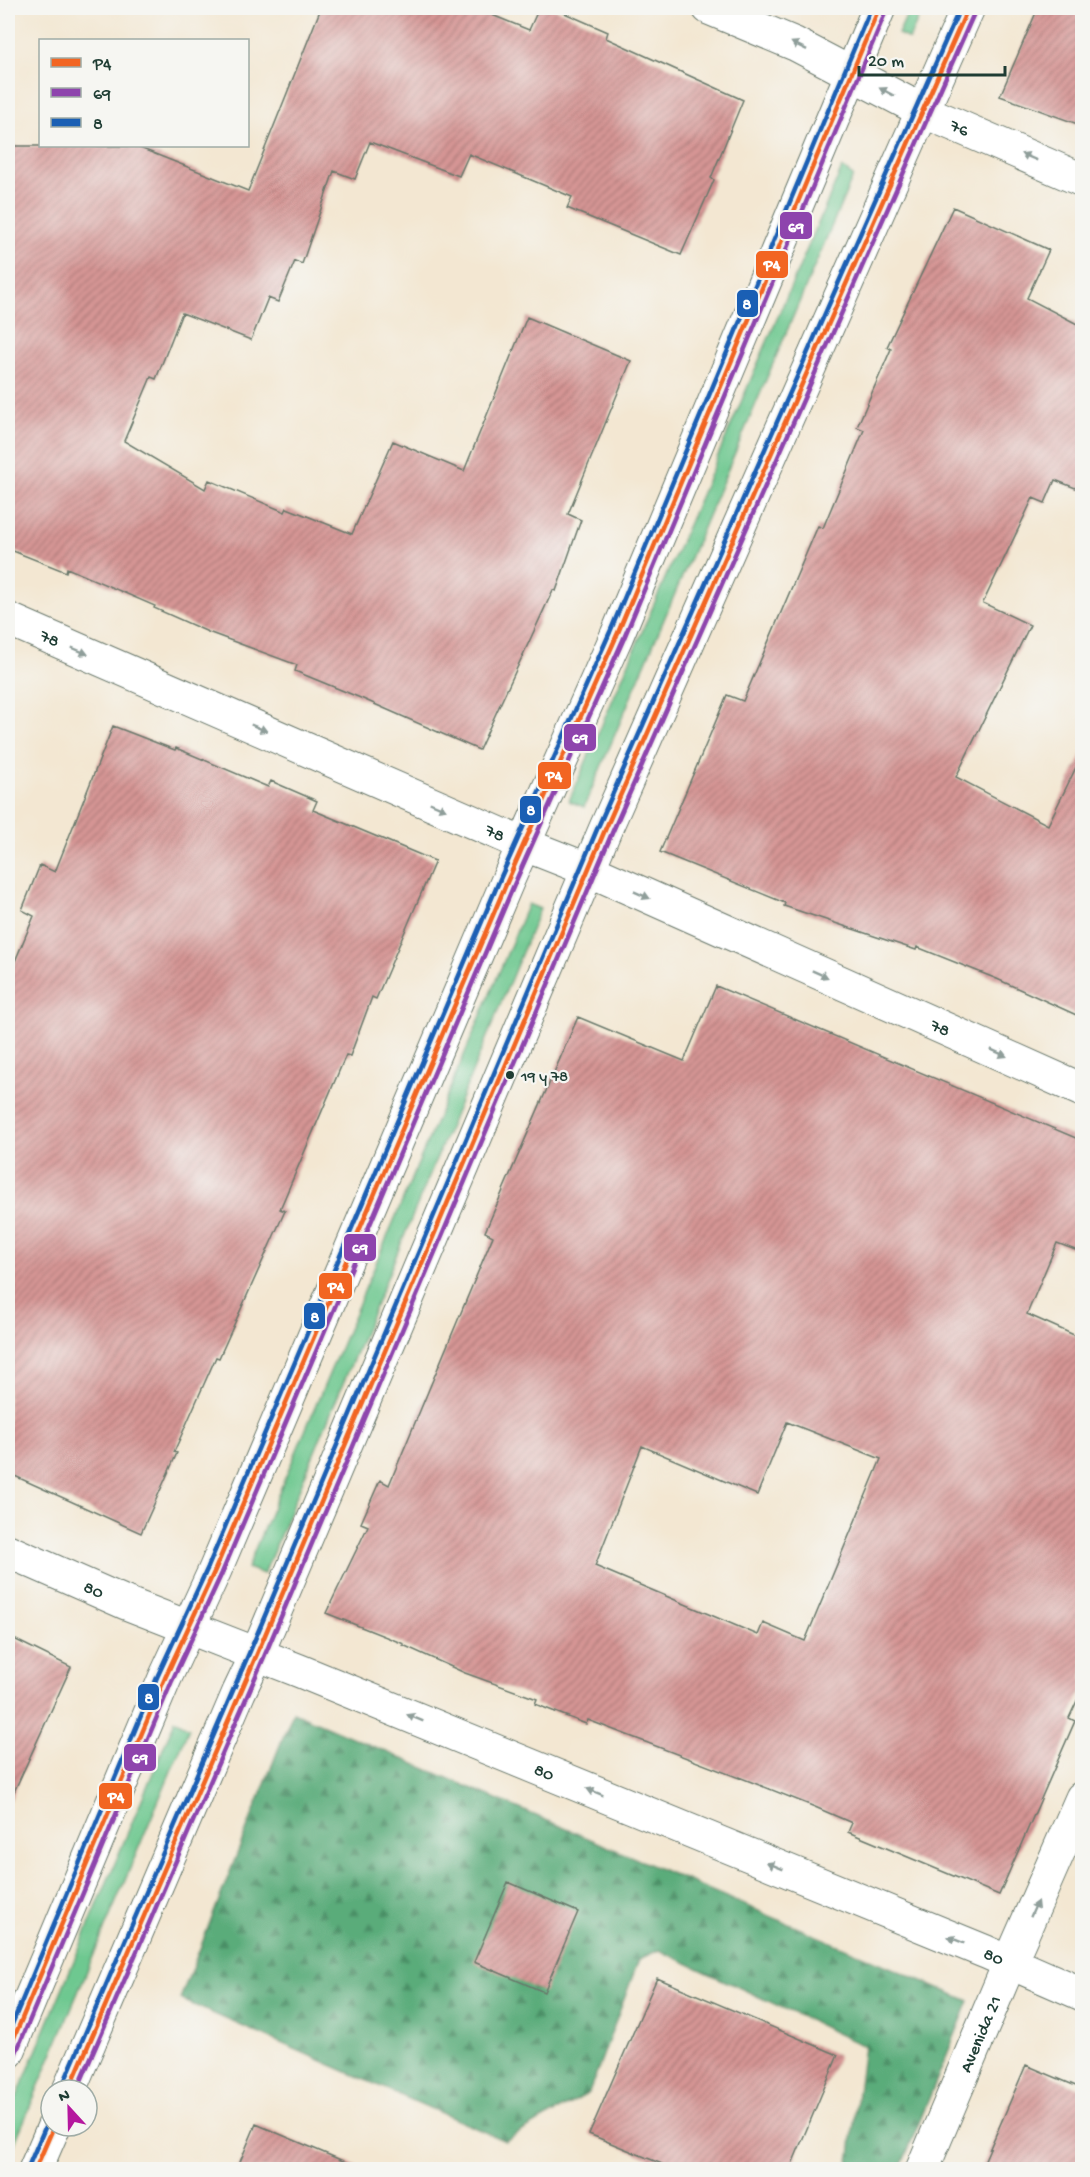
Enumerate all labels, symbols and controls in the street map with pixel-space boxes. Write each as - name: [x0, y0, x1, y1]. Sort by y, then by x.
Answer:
- legend: [39, 39, 249, 147]
- scale bar: [859, 39, 1004, 77]
- one-way arrow: [790, 42, 808, 52]
- text: 20 m: [868, 52, 904, 73]
- text: P4: [92, 55, 112, 76]
- text: 69: [93, 85, 111, 106]
- one-way arrow: [878, 87, 895, 97]
- text: 8: [93, 115, 103, 136]
- street label: 76: [945, 116, 972, 143]
- one-way arrow: [1019, 152, 1037, 162]
- line badge: 69: [779, 211, 813, 240]
- text: 69: [788, 220, 804, 239]
- line badge: P4: [755, 250, 789, 279]
- text: P4: [763, 258, 781, 277]
- line badge: 8: [736, 289, 759, 318]
- text: 8: [743, 297, 752, 316]
- street label: 78: [35, 626, 62, 653]
- one-way arrow: [72, 646, 90, 656]
- one-way arrow: [251, 723, 269, 733]
- line badge: 69: [563, 723, 597, 752]
- text: 69: [572, 731, 588, 750]
- line badge: P4: [537, 761, 572, 790]
- text: P4: [545, 769, 563, 788]
- line badge: 8: [519, 795, 542, 824]
- one-way arrow: [430, 801, 447, 810]
- text: 8: [527, 803, 536, 822]
- street label: 78: [481, 820, 508, 848]
- one-way arrow: [633, 890, 651, 900]
- one-way arrow: [812, 969, 829, 978]
- street label: 78: [926, 1015, 953, 1043]
- one-way arrow: [990, 1048, 1007, 1057]
- marker: 19 y 78: [504, 1069, 516, 1081]
- place label: 19 y 78: [520, 1069, 568, 1088]
- line badge: 69: [343, 1233, 377, 1262]
- text: 69: [352, 1241, 368, 1260]
- line badge: P4: [318, 1272, 353, 1300]
- text: P4: [327, 1280, 345, 1299]
- line badge: 8: [303, 1302, 326, 1330]
- text: 8: [311, 1310, 320, 1329]
- street label: 80: [80, 1578, 106, 1605]
- line badge: 8: [137, 1683, 160, 1711]
- text: 8: [145, 1691, 154, 1710]
- one-way arrow: [405, 1713, 423, 1723]
- line badge: 69: [123, 1743, 157, 1772]
- text: 69: [132, 1751, 148, 1770]
- street label: 80: [530, 1760, 557, 1787]
- line badge: P4: [98, 1782, 133, 1810]
- one-way arrow: [586, 1787, 604, 1796]
- text: P4: [107, 1790, 125, 1809]
- one-way arrow: [766, 1861, 784, 1871]
- one-way arrow: [1029, 1900, 1038, 1917]
- one-way arrow: [947, 1935, 965, 1944]
- street label: 80: [980, 1944, 1007, 1972]
- street label: Avenida 21: [956, 1993, 1007, 2076]
- north arrow: [39, 2078, 99, 2138]
- text: N: [56, 2086, 74, 2108]

